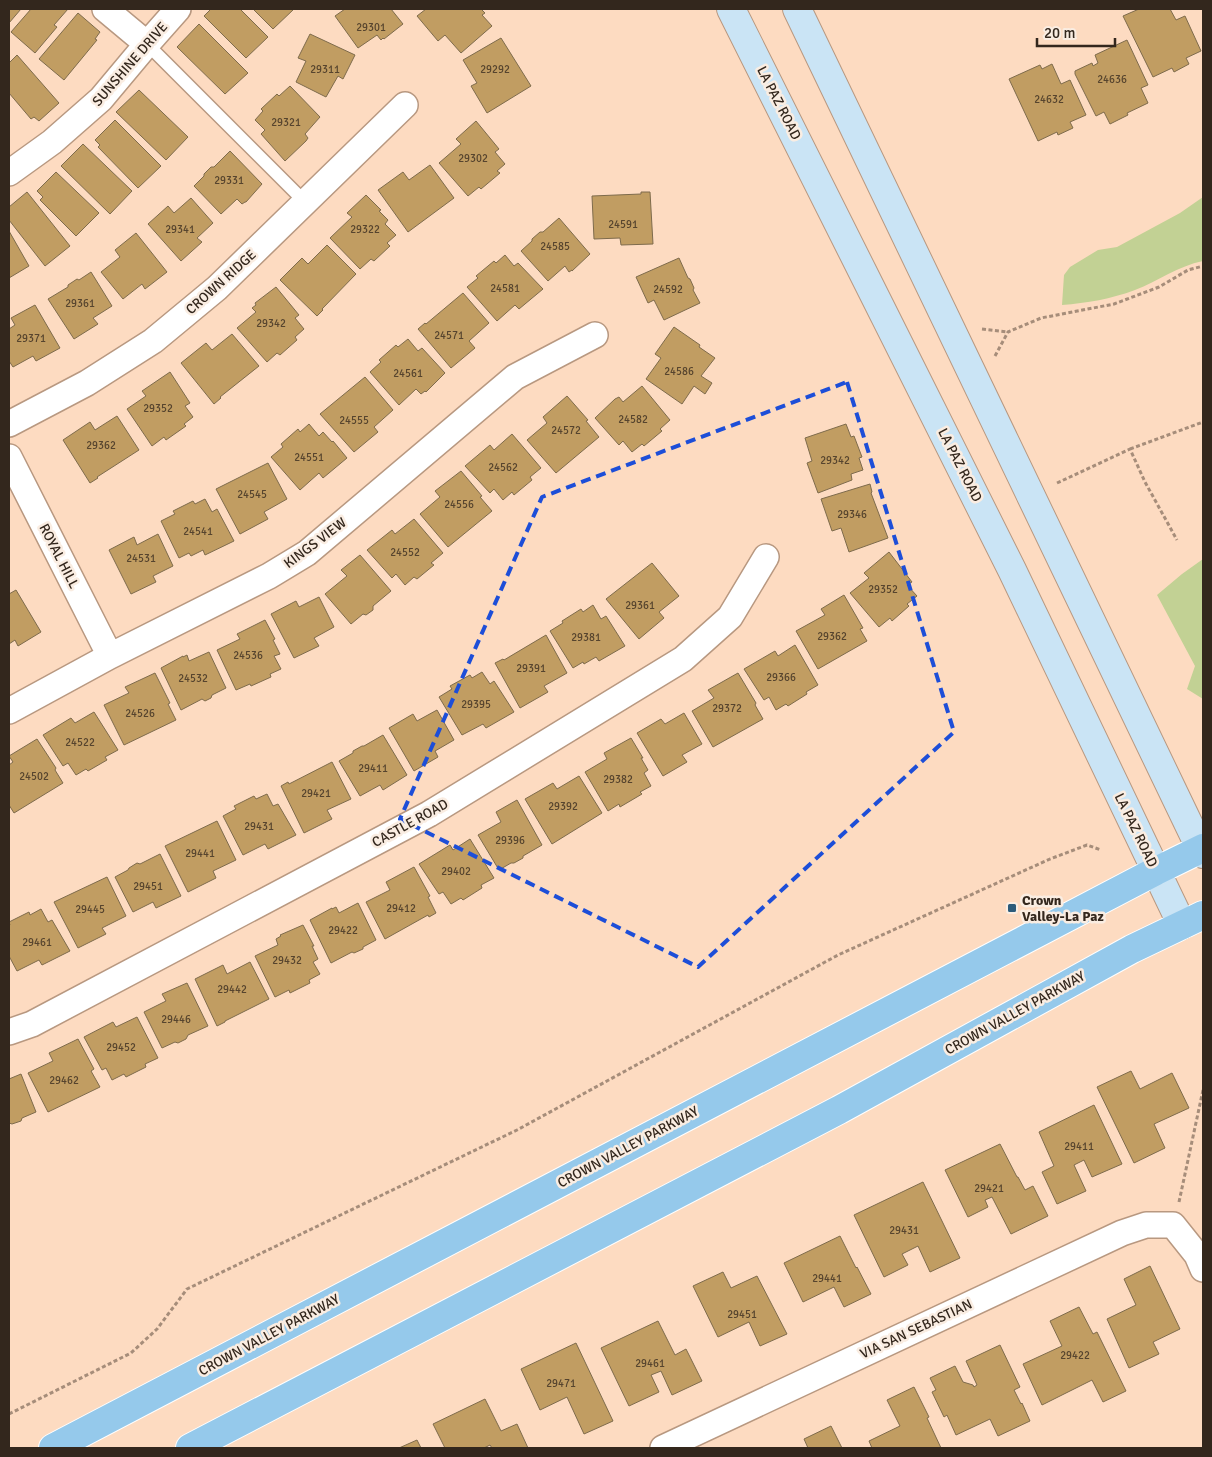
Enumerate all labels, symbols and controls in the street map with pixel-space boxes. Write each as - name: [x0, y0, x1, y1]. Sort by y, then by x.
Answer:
- scale bar: [1037, 15, 1114, 47]
- street label: SUNSHINE DRIVE: [89, 18, 171, 110]
- house number: 29301: [356, 21, 386, 34]
- text: 20 m: [1044, 24, 1075, 42]
- house number: 29311: [310, 63, 340, 76]
- house number: 29292: [480, 63, 510, 76]
- street label: LA PAZ ROAD: [753, 63, 805, 143]
- house number: 24636: [1097, 73, 1127, 86]
- house number: 24632: [1034, 93, 1064, 106]
- house number: 29321: [271, 116, 301, 129]
- house number: 29302: [458, 152, 488, 165]
- house number: 29331: [214, 174, 244, 187]
- house number: 24591: [608, 218, 638, 231]
- house number: 29341: [165, 223, 195, 236]
- house number: 29322: [350, 223, 380, 236]
- house number: 24585: [540, 240, 570, 253]
- street label: CROWN RIDGE: [182, 246, 260, 318]
- house number: 24581: [490, 282, 520, 295]
- house number: 24592: [653, 283, 683, 296]
- house number: 29361: [65, 297, 95, 310]
- house number: 29342: [256, 317, 286, 330]
- house number: 24571: [434, 329, 464, 342]
- house number: 29371: [16, 332, 46, 345]
- house number: 24586: [664, 365, 694, 378]
- house number: 24561: [393, 367, 423, 380]
- house number: 29352: [143, 402, 173, 415]
- house number: 24582: [618, 413, 648, 426]
- house number: 24555: [339, 414, 369, 427]
- house number: 24572: [551, 424, 581, 437]
- street label: LA PAZ ROAD: [934, 425, 986, 505]
- house number: 29362: [86, 439, 116, 452]
- house number: 24551: [294, 451, 324, 464]
- house number: 29342: [820, 454, 850, 467]
- house number: 24562: [488, 461, 518, 474]
- house number: 24545: [237, 488, 267, 501]
- house number: 24556: [444, 498, 474, 511]
- house number: 29346: [837, 508, 867, 521]
- street label: KINGS VIEW: [280, 514, 350, 572]
- street label: ROYAL HILL: [36, 521, 82, 591]
- house number: 24541: [183, 525, 213, 538]
- house number: 24552: [390, 546, 420, 559]
- house number: 24531: [126, 552, 156, 565]
- house number: 29352: [868, 583, 898, 596]
- house number: 29361: [625, 599, 655, 612]
- house number: 29362: [817, 630, 847, 643]
- house number: 29381: [571, 631, 601, 644]
- house number: 24536: [233, 649, 263, 662]
- house number: 29391: [516, 662, 546, 675]
- house number: 29366: [766, 671, 796, 684]
- house number: 24532: [178, 672, 208, 685]
- house number: 29395: [461, 698, 491, 711]
- house number: 29372: [712, 702, 742, 715]
- house number: 24526: [125, 707, 155, 720]
- house number: 24522: [65, 736, 95, 749]
- house number: 29411: [358, 762, 388, 775]
- house number: 24502: [19, 770, 49, 783]
- house number: 29382: [603, 773, 633, 786]
- house number: 29421: [301, 787, 331, 800]
- street label: LA PAZ ROAD: [1111, 790, 1161, 870]
- street label: CASTLE ROAD: [369, 795, 451, 851]
- house number: 29392: [548, 800, 578, 813]
- house number: 29431: [244, 820, 274, 833]
- house number: 29396: [495, 834, 525, 847]
- house number: 29441: [185, 847, 215, 860]
- house number: 29402: [441, 865, 471, 878]
- house number: 29451: [133, 880, 163, 893]
- place label: Crown Valley-La Paz: [1022, 892, 1104, 925]
- house number: 29412: [386, 902, 416, 915]
- marker: Crown Valley-La Paz: [1006, 902, 1018, 914]
- house number: 29445: [75, 903, 105, 916]
- house number: 29422: [328, 924, 358, 937]
- house number: 29461: [22, 936, 52, 949]
- house number: 29432: [272, 954, 302, 967]
- street label: CROWN VALLEY PARKWAY: [942, 967, 1088, 1059]
- house number: 29442: [217, 983, 247, 996]
- house number: 29446: [161, 1013, 191, 1026]
- house number: 29452: [106, 1041, 136, 1054]
- house number: 29462: [49, 1074, 79, 1087]
- street label: CROWN VALLEY PARKWAY: [555, 1103, 701, 1191]
- house number: 29411: [1064, 1140, 1094, 1153]
- house number: 29421: [974, 1182, 1004, 1195]
- house number: 29431: [889, 1224, 919, 1237]
- house number: 29441: [812, 1272, 842, 1285]
- street label: CROWN VALLEY PARKWAY: [196, 1291, 342, 1379]
- street label: VIA SAN SEBASTIAN: [857, 1296, 975, 1362]
- house number: 29451: [727, 1308, 757, 1321]
- house number: 29422: [1060, 1349, 1090, 1362]
- house number: 29461: [635, 1357, 665, 1370]
- house number: 29471: [546, 1377, 576, 1390]

